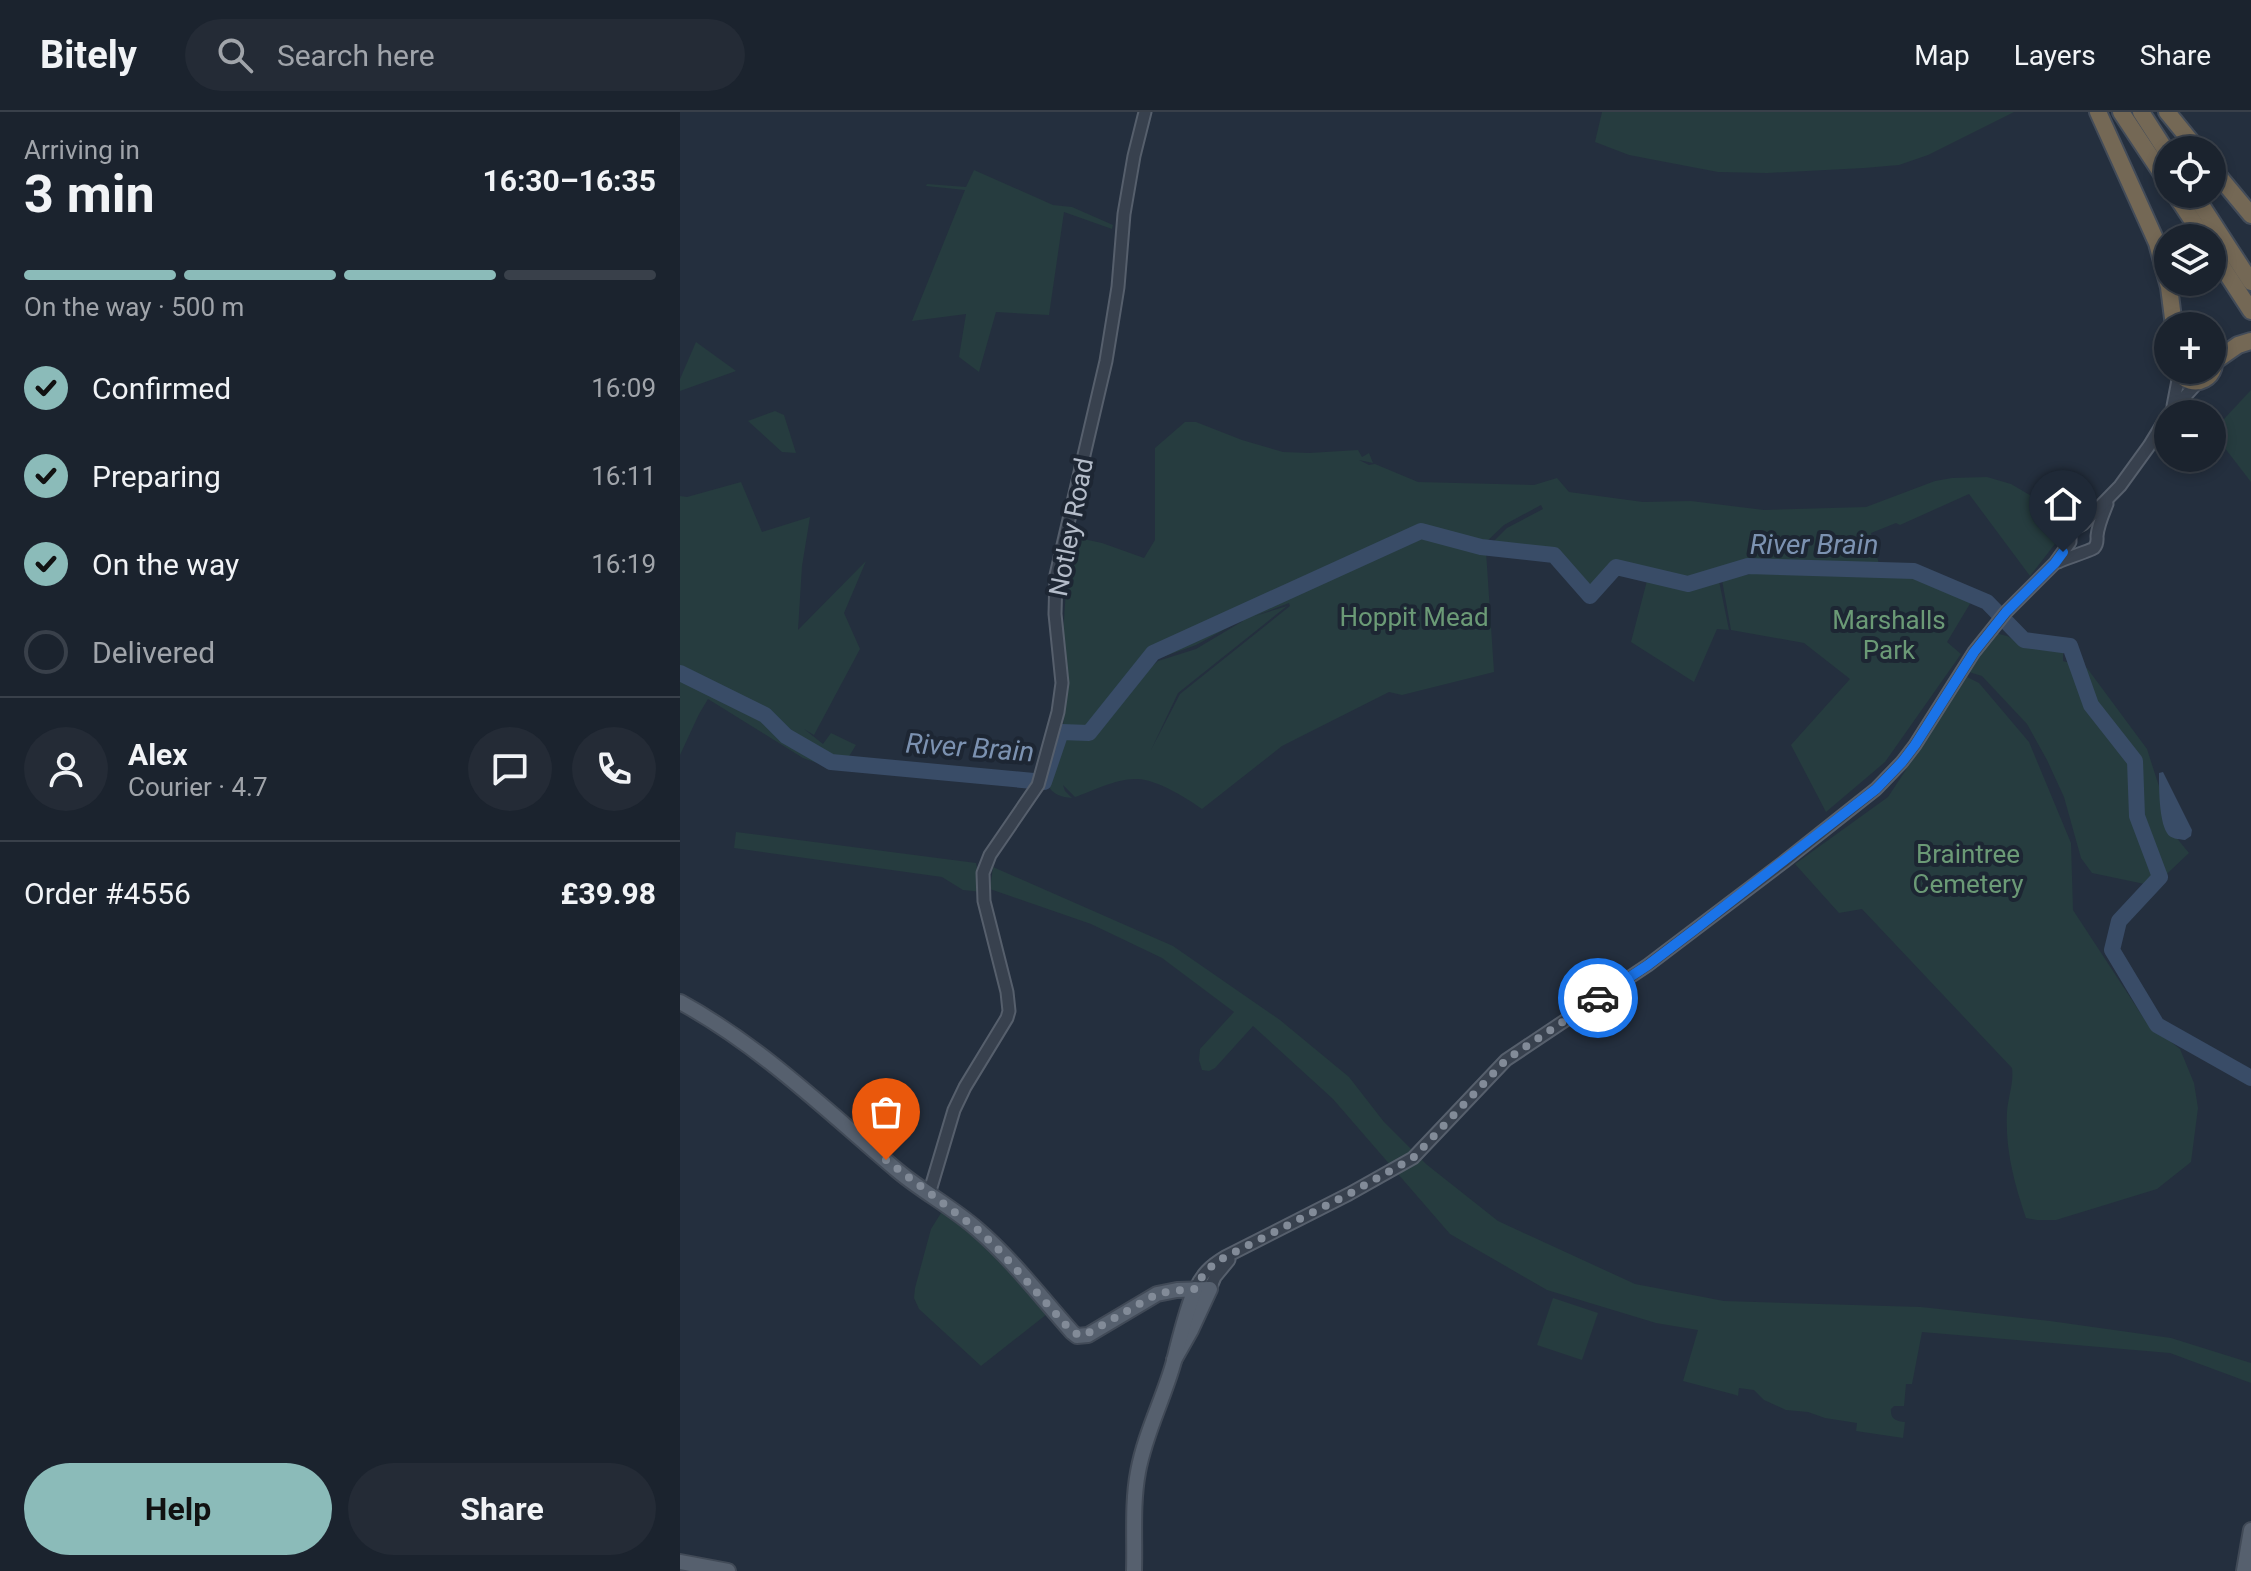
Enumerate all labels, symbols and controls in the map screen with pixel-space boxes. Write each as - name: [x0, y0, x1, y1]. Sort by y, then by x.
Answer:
- search box: [185, 19, 745, 91]
- text: Bitely: [40, 33, 137, 77]
- icon: search: [213, 33, 257, 77]
- text: Search here: [277, 38, 435, 73]
- text: Map: [1914, 39, 1970, 72]
- text: Layers: [2014, 39, 2096, 72]
- text: Share: [2140, 39, 2211, 72]
- text: Arriving in: [24, 135, 140, 165]
- map controls: [2154, 136, 2226, 472]
- button: locate: [2154, 136, 2226, 208]
- text: 16:30–16:35: [482, 163, 656, 198]
- text: 3 min: [24, 164, 155, 225]
- button: layers: [2154, 224, 2226, 296]
- text: On the way · 500 m: [24, 292, 244, 322]
- button: +: [2154, 312, 2226, 384]
- icon: check: [24, 366, 68, 410]
- text: Confirmed: [92, 371, 231, 406]
- text: 16:09: [591, 373, 656, 403]
- button: −: [2154, 400, 2226, 472]
- icon: check: [24, 454, 68, 498]
- street label: Notley Road: [1043, 455, 1099, 599]
- text: Preparing: [92, 459, 221, 494]
- text: 16:11: [591, 461, 656, 491]
- pin: [2029, 470, 2097, 552]
- icon: home: [2041, 482, 2085, 526]
- water label: River Brain: [1750, 528, 1878, 561]
- icon: check: [24, 542, 68, 586]
- text: On the way: [92, 547, 239, 582]
- text: 16:19: [591, 549, 656, 579]
- park label: Hoppit Mead: [1339, 602, 1489, 632]
- park label: Marshalls Park: [1832, 605, 1946, 665]
- text: Delivered: [92, 635, 215, 670]
- button: person: [24, 727, 108, 811]
- button: chat: [468, 727, 552, 811]
- button: phone: [572, 727, 656, 811]
- water label: River Brain: [905, 727, 1035, 768]
- text: Alex: [128, 737, 188, 772]
- text: Courier · 4.7: [128, 772, 268, 802]
- park label: Braintree Cemetery: [1913, 839, 2023, 899]
- text: Order #4556: [24, 876, 191, 911]
- text: £39.98: [561, 876, 656, 911]
- courier: [1558, 958, 1638, 1038]
- icon: car: [1576, 976, 1620, 1020]
- pin: [852, 1078, 920, 1160]
- icon: bag: [864, 1090, 908, 1134]
- button: Help: [24, 1463, 332, 1555]
- button: Share: [348, 1463, 656, 1555]

